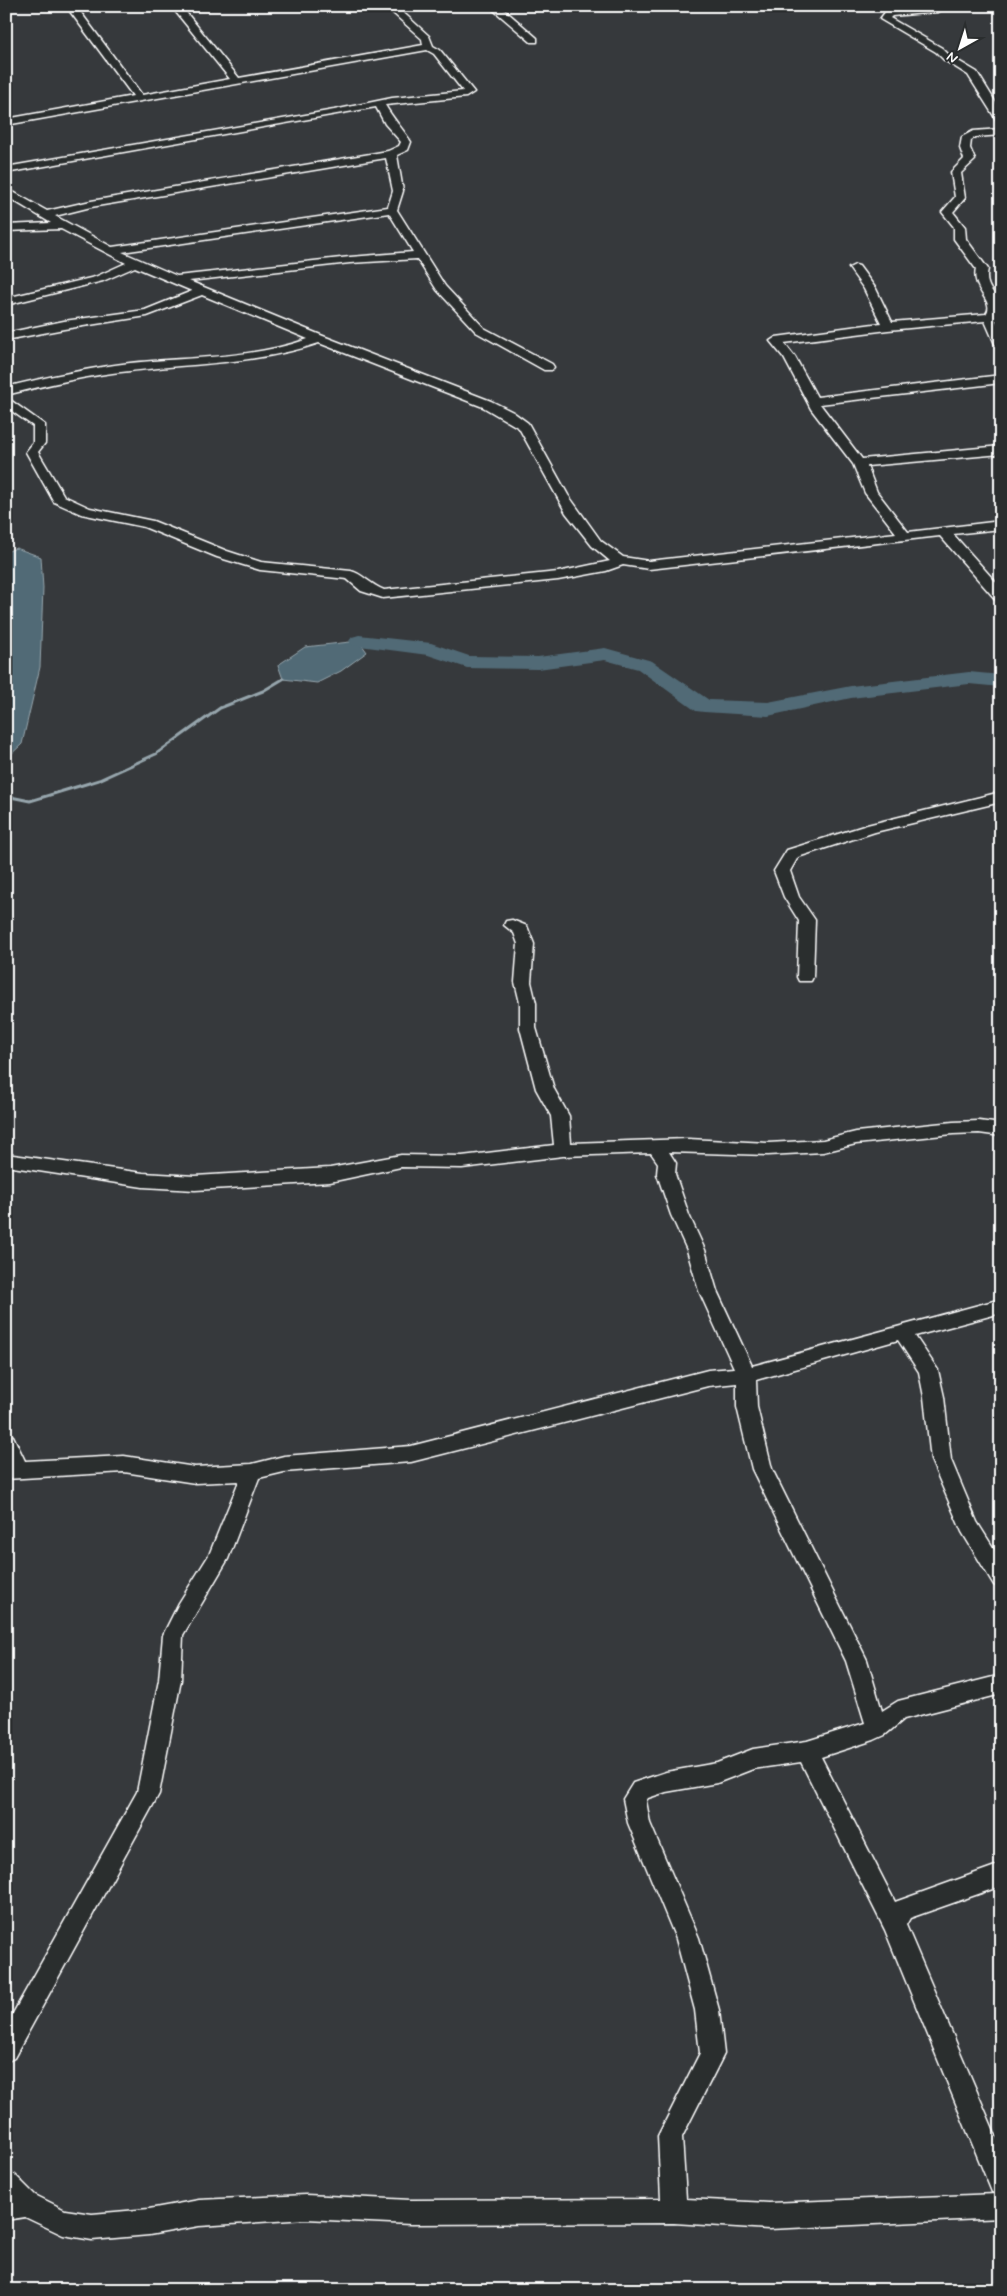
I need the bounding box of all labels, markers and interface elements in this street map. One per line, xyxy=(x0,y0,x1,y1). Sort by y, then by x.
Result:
north arrow xyxy=(934,22,984,72)
text: N xyxy=(943,47,962,67)

